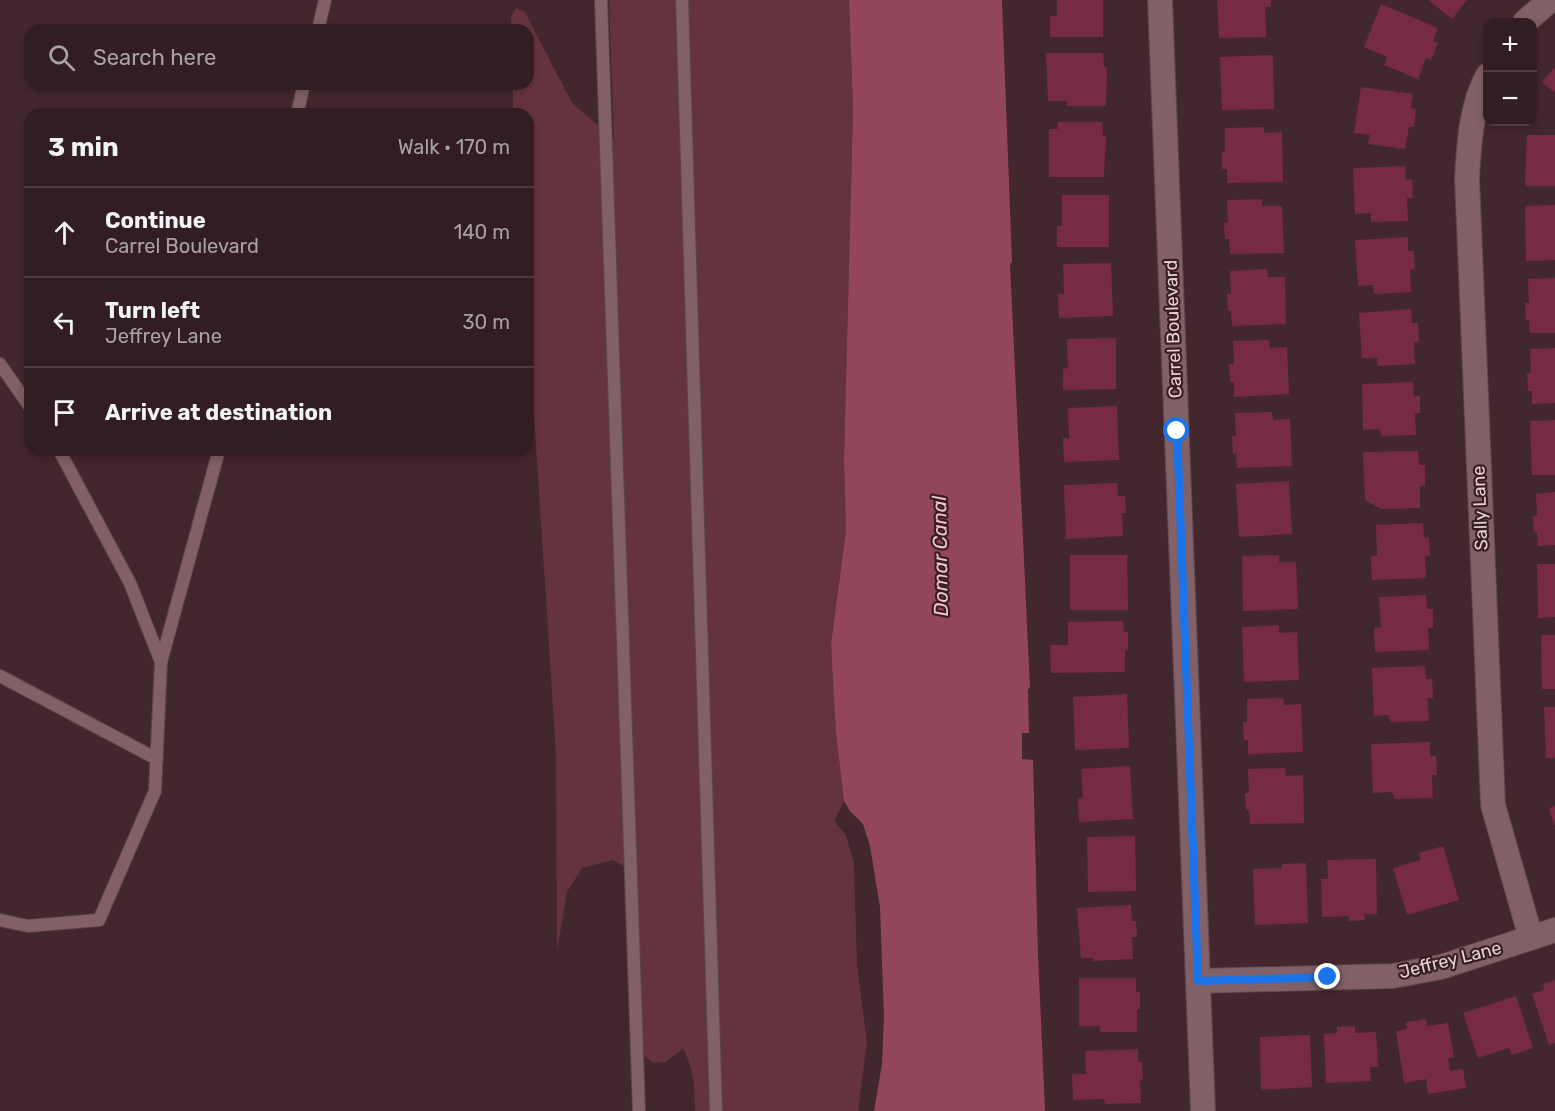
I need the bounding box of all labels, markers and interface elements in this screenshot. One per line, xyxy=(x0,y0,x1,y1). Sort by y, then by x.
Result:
map controls xyxy=(1483,18,1537,126)
button: + xyxy=(1483,18,1537,72)
search box xyxy=(24,24,534,90)
icon: search xyxy=(45,41,78,74)
text: Search here xyxy=(93,44,216,71)
button: − xyxy=(1483,72,1537,126)
text: 3 min xyxy=(48,132,119,163)
text: Walk · 170 m xyxy=(398,135,510,159)
text: Continue xyxy=(105,207,206,234)
icon: ahead xyxy=(48,216,81,249)
text: 140 m xyxy=(454,220,510,244)
text: Carrel Boulevard xyxy=(105,234,259,258)
street label: Carrel Boulevard xyxy=(1160,259,1186,399)
text: Turn left xyxy=(105,297,200,324)
icon: left xyxy=(48,306,81,339)
text: 30 m xyxy=(463,310,510,334)
text: Jeffrey Lane xyxy=(105,324,222,348)
icon: arrive xyxy=(48,396,81,429)
text: Arrive at destination xyxy=(105,399,332,426)
route start xyxy=(1163,417,1189,443)
street label: Sally Lane xyxy=(1468,465,1492,551)
water label: Domar Canal xyxy=(927,494,953,617)
street label: Jeffrey Lane xyxy=(1396,937,1504,983)
route end xyxy=(1314,963,1340,989)

